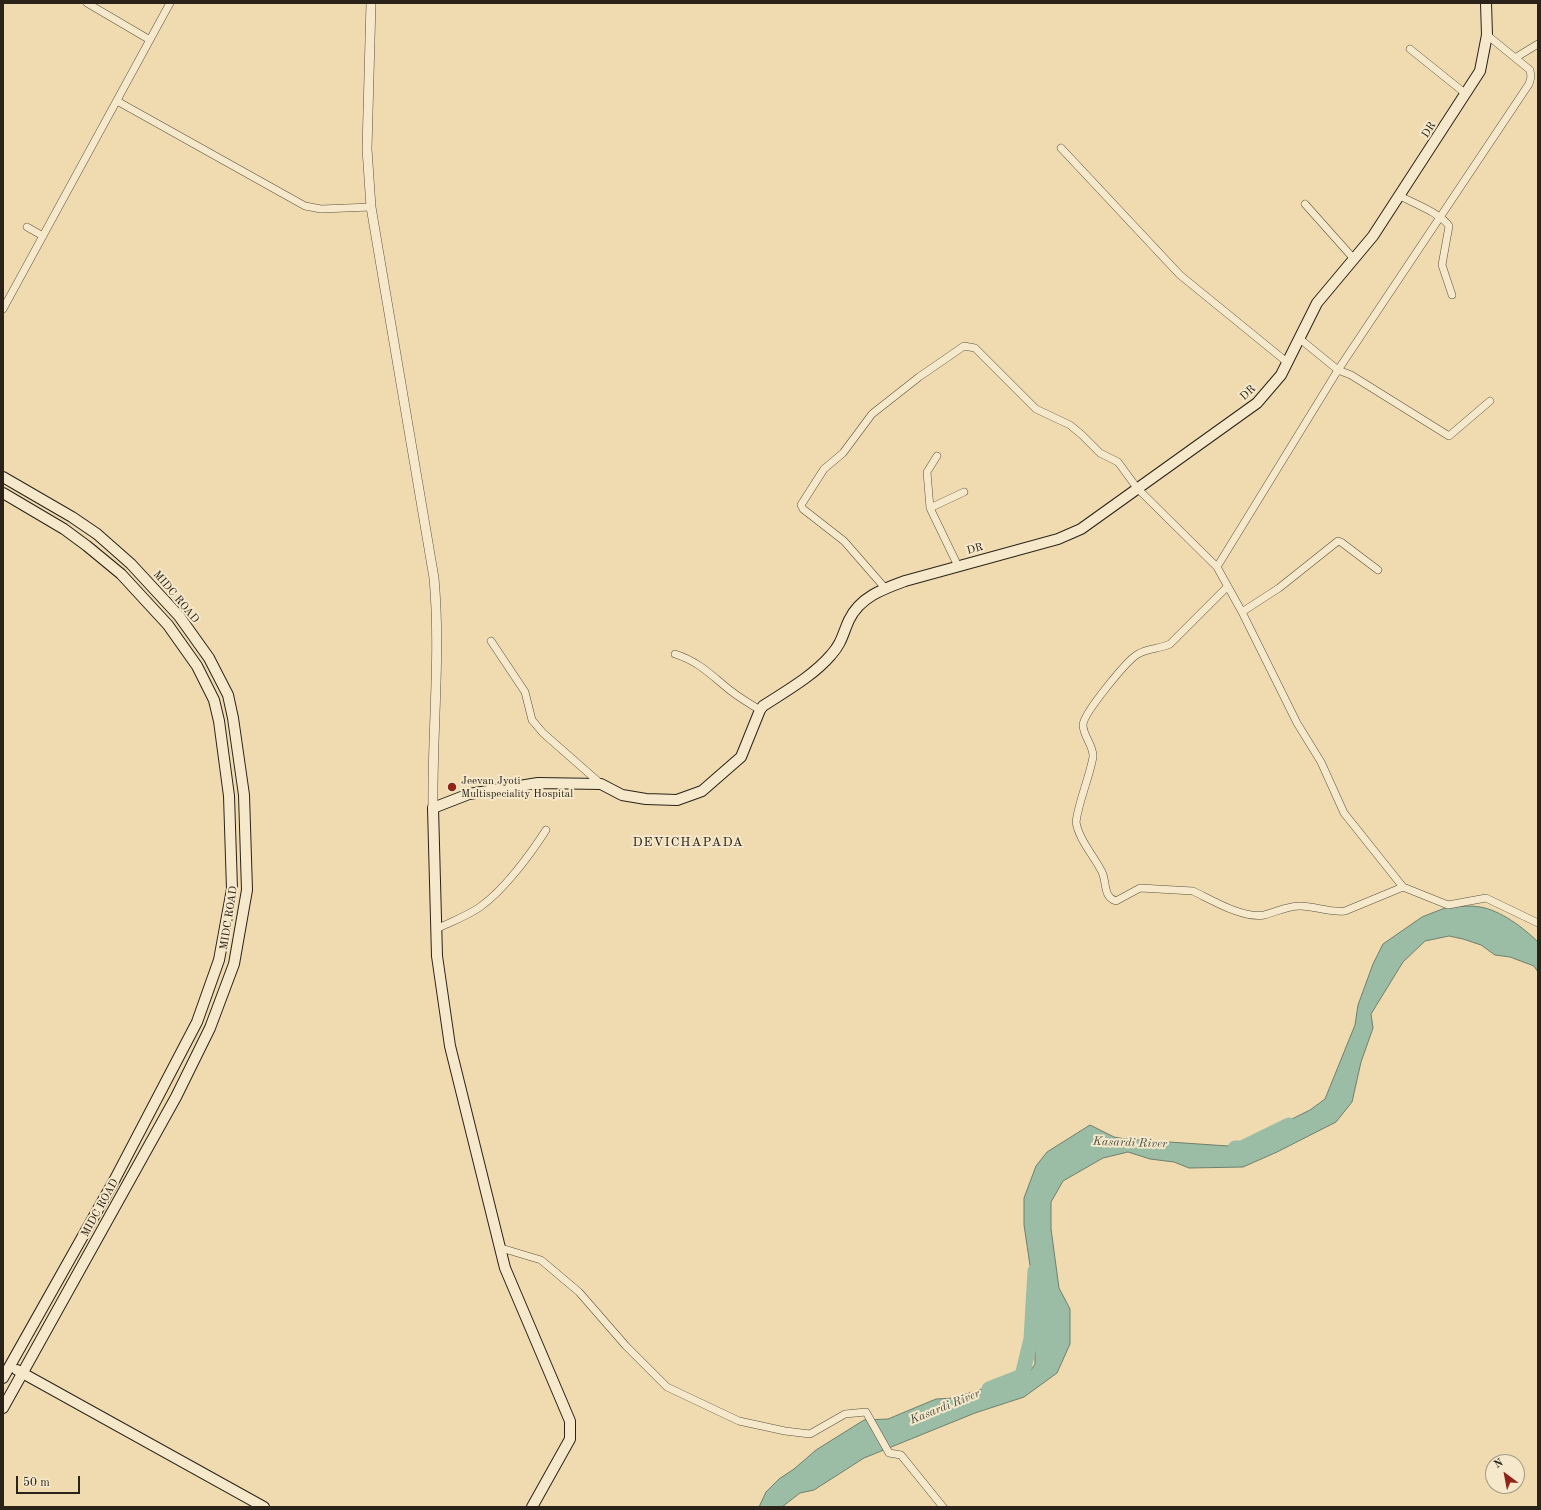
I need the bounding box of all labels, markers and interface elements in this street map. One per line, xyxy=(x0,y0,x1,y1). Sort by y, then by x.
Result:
street label: DR xyxy=(1419,120,1439,140)
street label: DR xyxy=(1237,383,1259,403)
street label: DR xyxy=(965,540,985,558)
street label: MIDC ROAD xyxy=(150,568,202,626)
place label: Jeevan Jyoti Multispeciality Hospital xyxy=(461,774,573,800)
marker: Jeevan Jyoti Multispeciality Hospital xyxy=(446,781,458,793)
district label: DEVICHAPADA xyxy=(632,835,744,851)
street label: MIDC ROAD xyxy=(217,885,241,951)
water label: Kasardi River xyxy=(1093,1135,1167,1151)
street label: MIDC ROAD xyxy=(79,1177,121,1239)
water label: Kasardi River xyxy=(908,1386,982,1428)
north arrow xyxy=(1485,1454,1525,1494)
text: N xyxy=(1492,1457,1505,1471)
scale bar xyxy=(18,1468,82,1494)
text: 50 m xyxy=(23,1477,50,1489)

